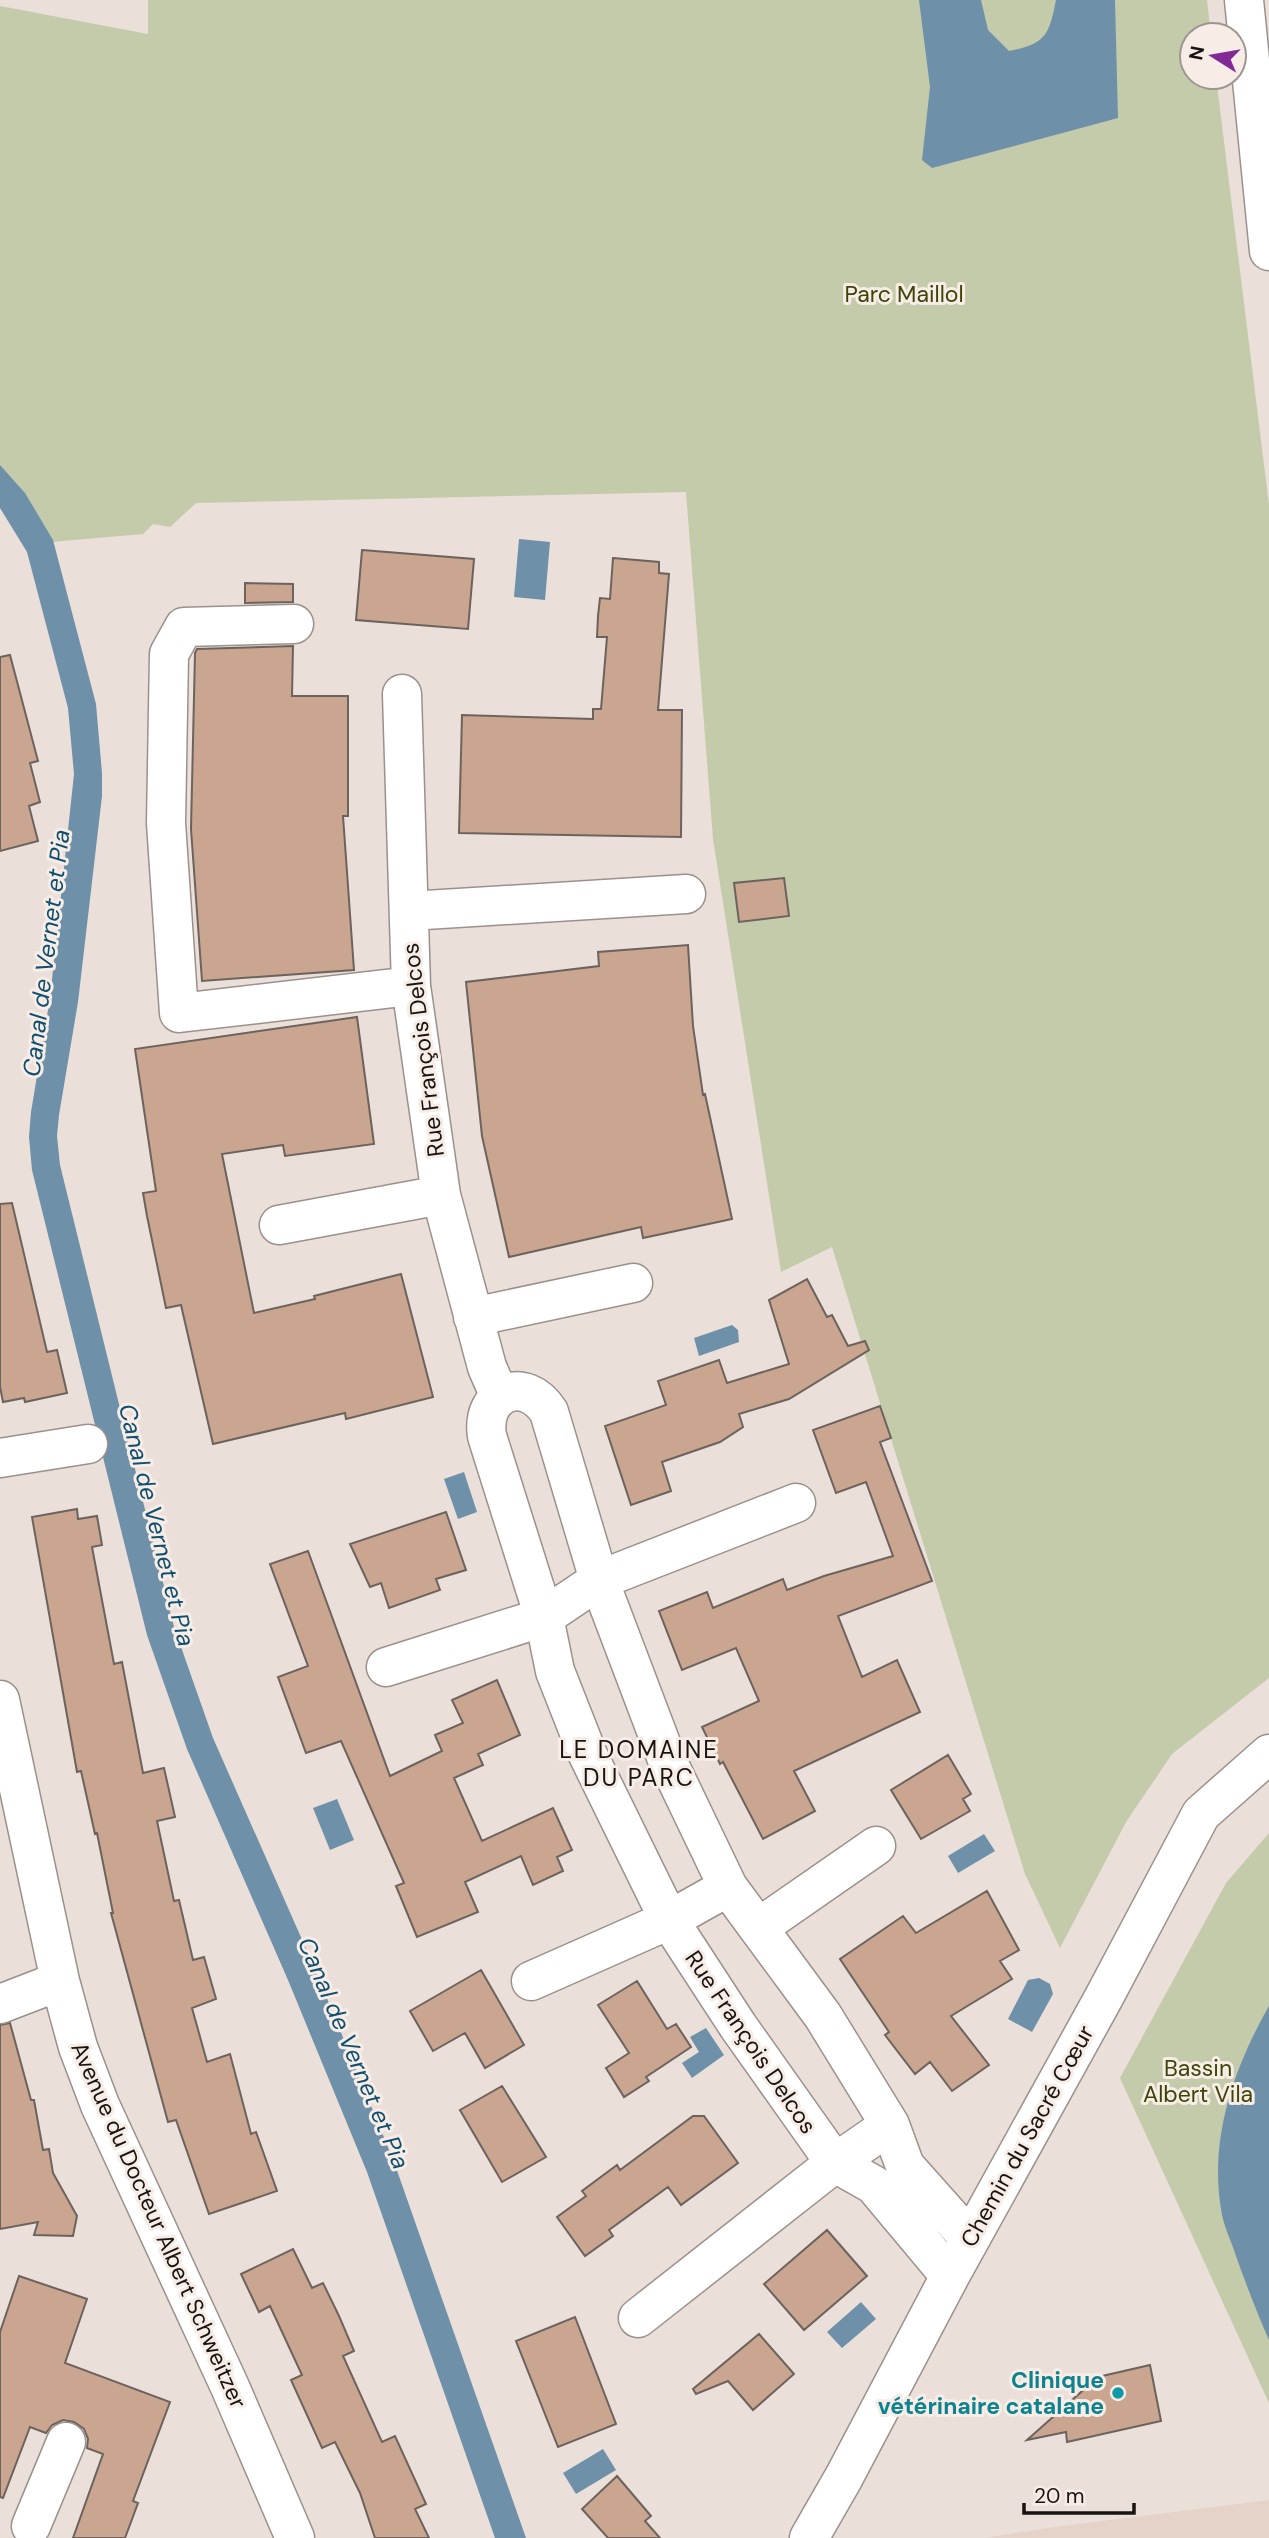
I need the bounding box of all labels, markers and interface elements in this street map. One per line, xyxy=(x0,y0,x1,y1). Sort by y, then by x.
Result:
north arrow xyxy=(1178,21,1248,91)
text: N xyxy=(1183,44,1210,62)
park label: Parc Maillol xyxy=(844,279,964,309)
water label: Canal de Vernet et Pia xyxy=(15,828,77,1078)
street label: Rue François Delcos xyxy=(395,942,451,1158)
water label: Canal de Vernet et Pia xyxy=(112,1401,202,1649)
district label: LE DOMAINE DU PARC xyxy=(559,1734,719,1793)
water label: Canal de Vernet et Pia xyxy=(291,1932,417,2174)
street label: Rue François Delcos xyxy=(678,1945,824,2139)
street label: Chemin du Sacré Cœur xyxy=(954,2020,1100,2252)
street label: Avenue du Docteur Albert Schweitzer xyxy=(64,2037,254,2413)
park label: Bassin Albert Vila xyxy=(1143,2053,1253,2109)
place label: Clinique vétérinaire catalane xyxy=(878,2365,1104,2421)
marker: Clinique vétérinaire catalane xyxy=(1110,2385,1126,2401)
scale bar xyxy=(1024,2472,1134,2516)
text: 20 m xyxy=(1034,2482,1085,2510)

